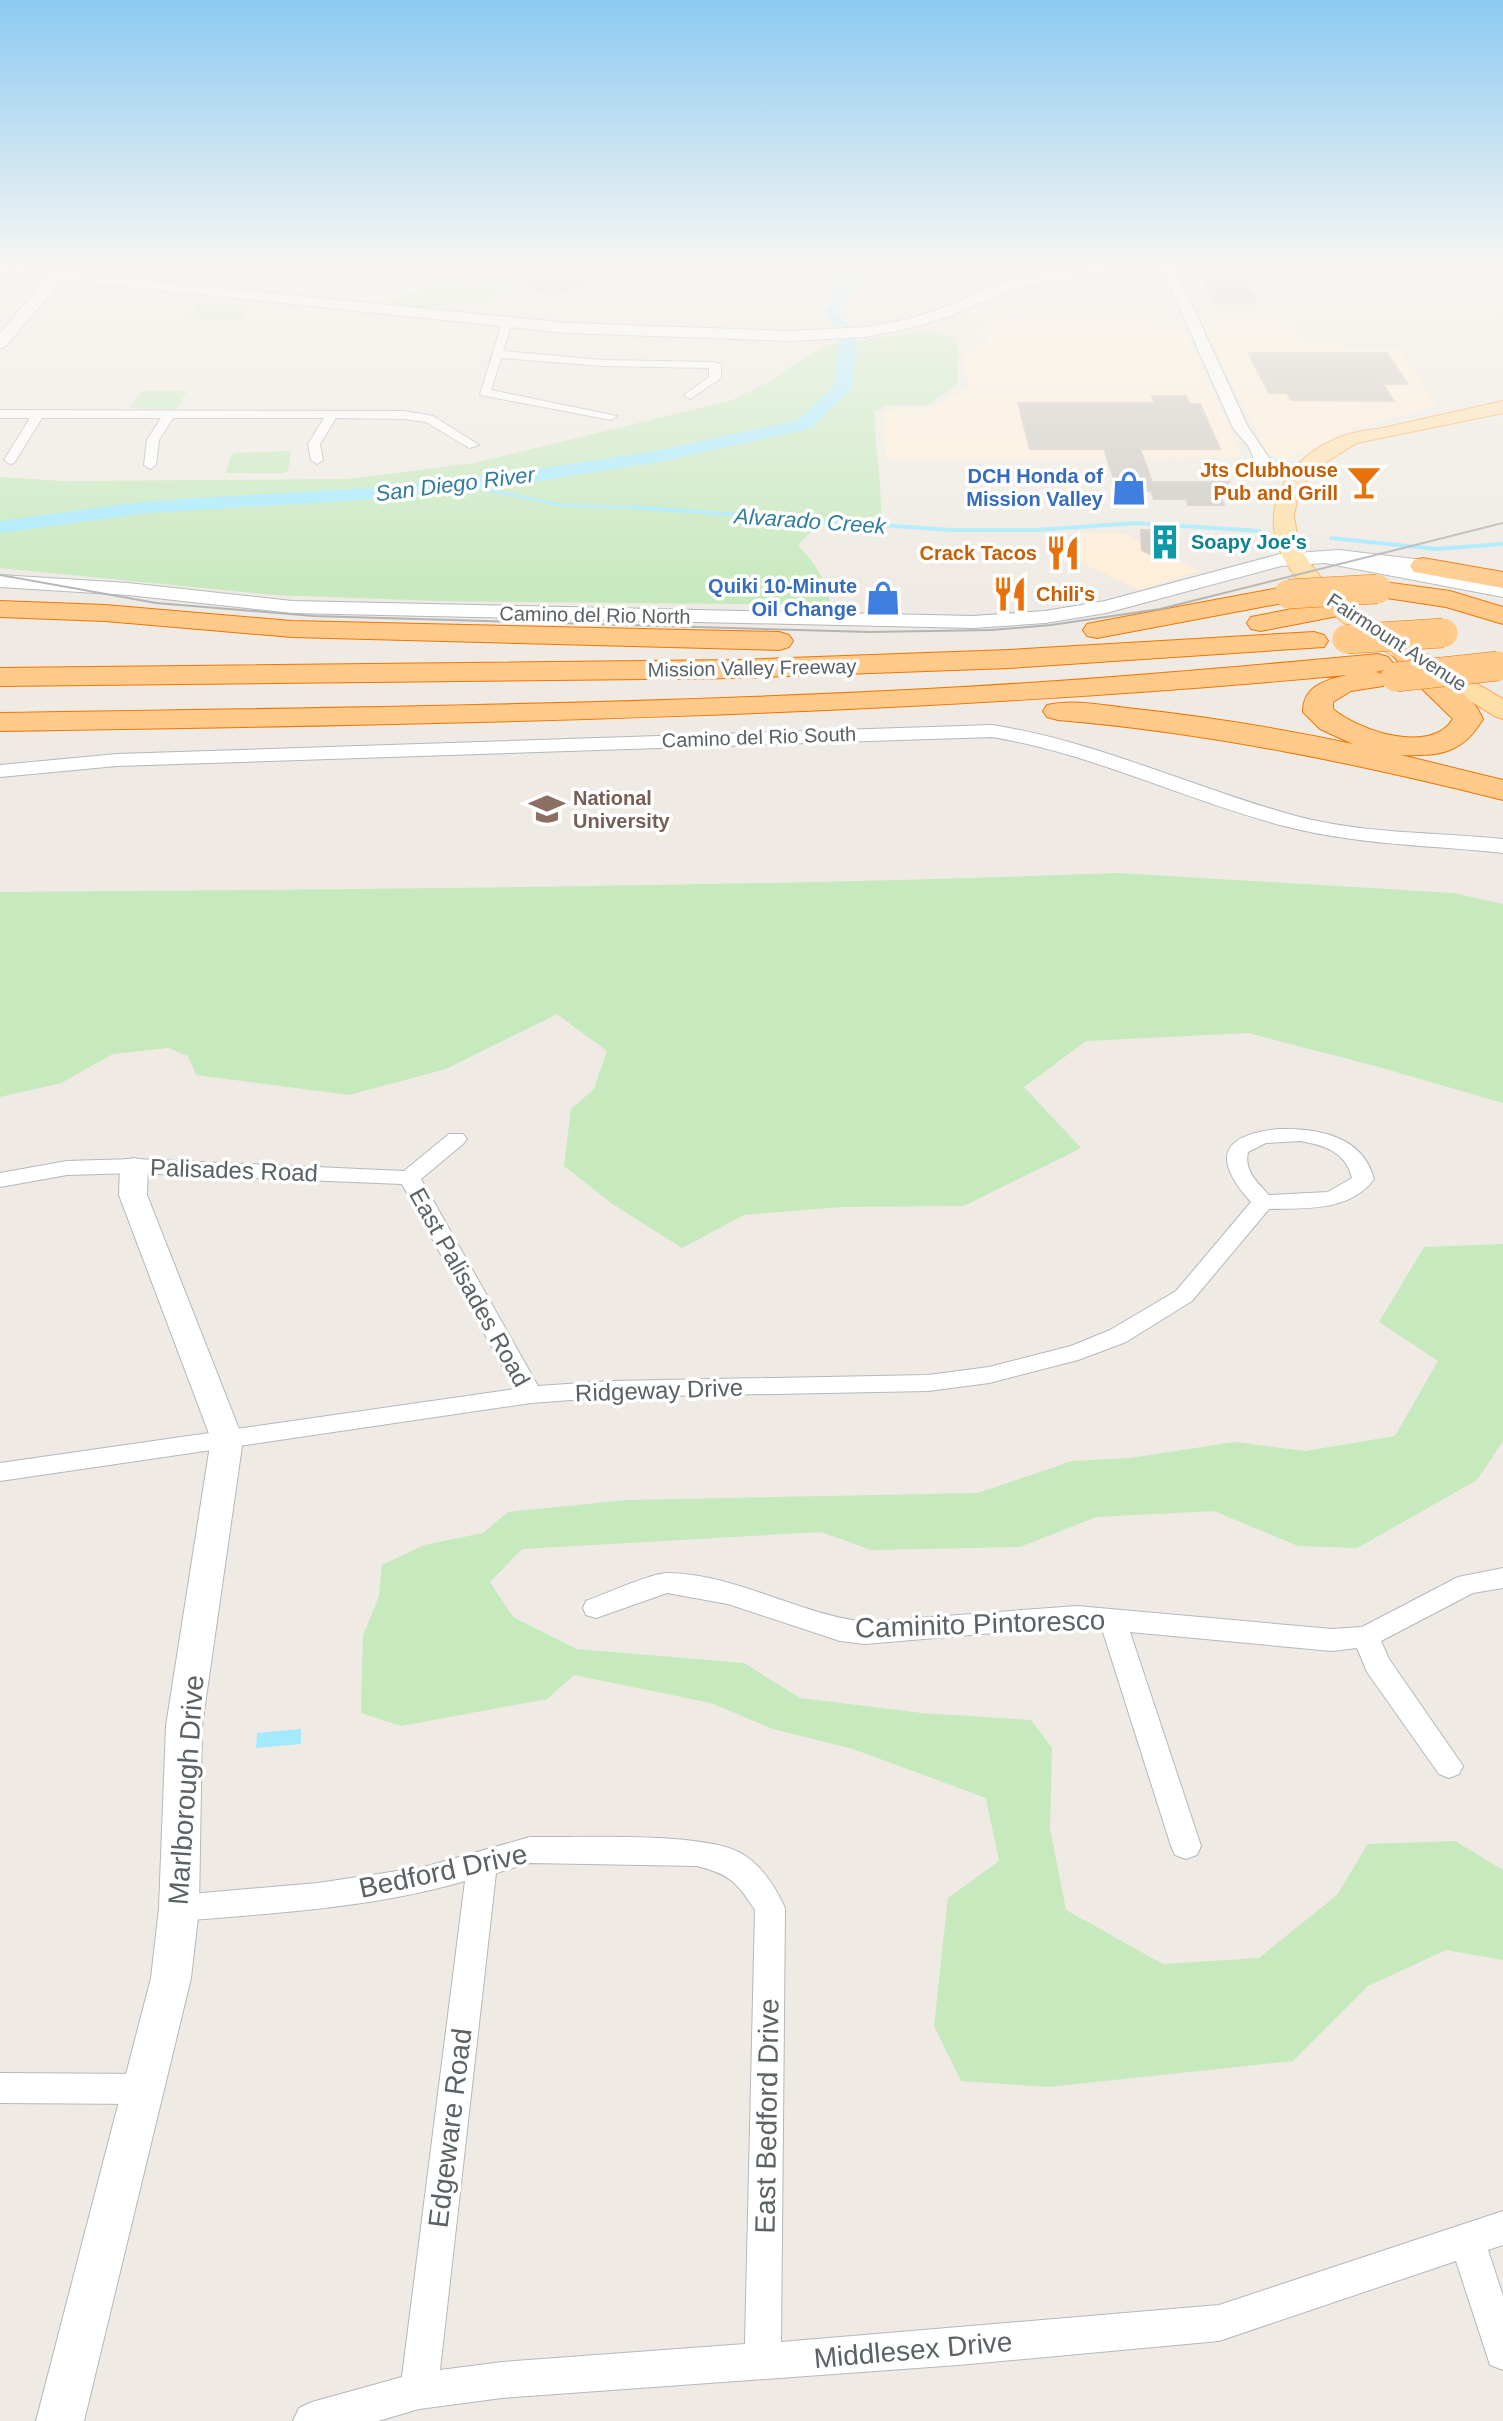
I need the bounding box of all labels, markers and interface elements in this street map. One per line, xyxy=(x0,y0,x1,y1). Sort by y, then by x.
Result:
place label: Jts Clubhouse Pub and Grill xyxy=(1200,459,1338,504)
water label: San Diego River xyxy=(374,462,538,506)
bar icon: Jts Clubhouse Pub and Grill xyxy=(1345,463,1383,501)
place label: DCH Honda of Mission Valley xyxy=(966,465,1104,510)
shop icon: DCH Honda of Mission Valley xyxy=(1110,469,1148,507)
water label: Alvarado Creek xyxy=(731,503,887,539)
building icon: Soapy Joe's xyxy=(1146,523,1184,561)
place label: Soapy Joe's xyxy=(1191,531,1307,553)
restaurant icon: Crack Tacos xyxy=(1044,534,1082,572)
place label: Crack Tacos xyxy=(920,542,1037,564)
place label: Quiki 10-Minute Oil Change xyxy=(708,575,857,620)
restaurant icon: Chili's xyxy=(991,575,1029,613)
shop icon: Quiki 10-Minute Oil Change xyxy=(864,579,902,617)
place label: Chili's xyxy=(1036,583,1095,605)
street label: Fairmount Avenue xyxy=(1323,589,1471,695)
street label: Camino del Rio North xyxy=(499,602,691,628)
street label: Mission Valley Freeway xyxy=(648,655,856,681)
street label: Camino del Rio South xyxy=(661,723,857,751)
place label: National University xyxy=(573,787,671,832)
school or university icon: National University xyxy=(528,790,566,828)
street label: Palisades Road xyxy=(150,1154,318,1186)
street label: East Palisades Road xyxy=(404,1183,536,1391)
street label: Ridgeway Drive xyxy=(575,1374,743,1406)
street label: Caminito Pintoresco xyxy=(854,1604,1106,1644)
street label: Marlborough Drive xyxy=(163,1674,209,1906)
street label: Bedford Drive xyxy=(356,1838,530,1904)
street label: East Bedford Drive xyxy=(749,1998,785,2234)
street label: Edgeware Road xyxy=(422,2026,478,2230)
street label: Middlesex Drive xyxy=(812,2326,1014,2374)

